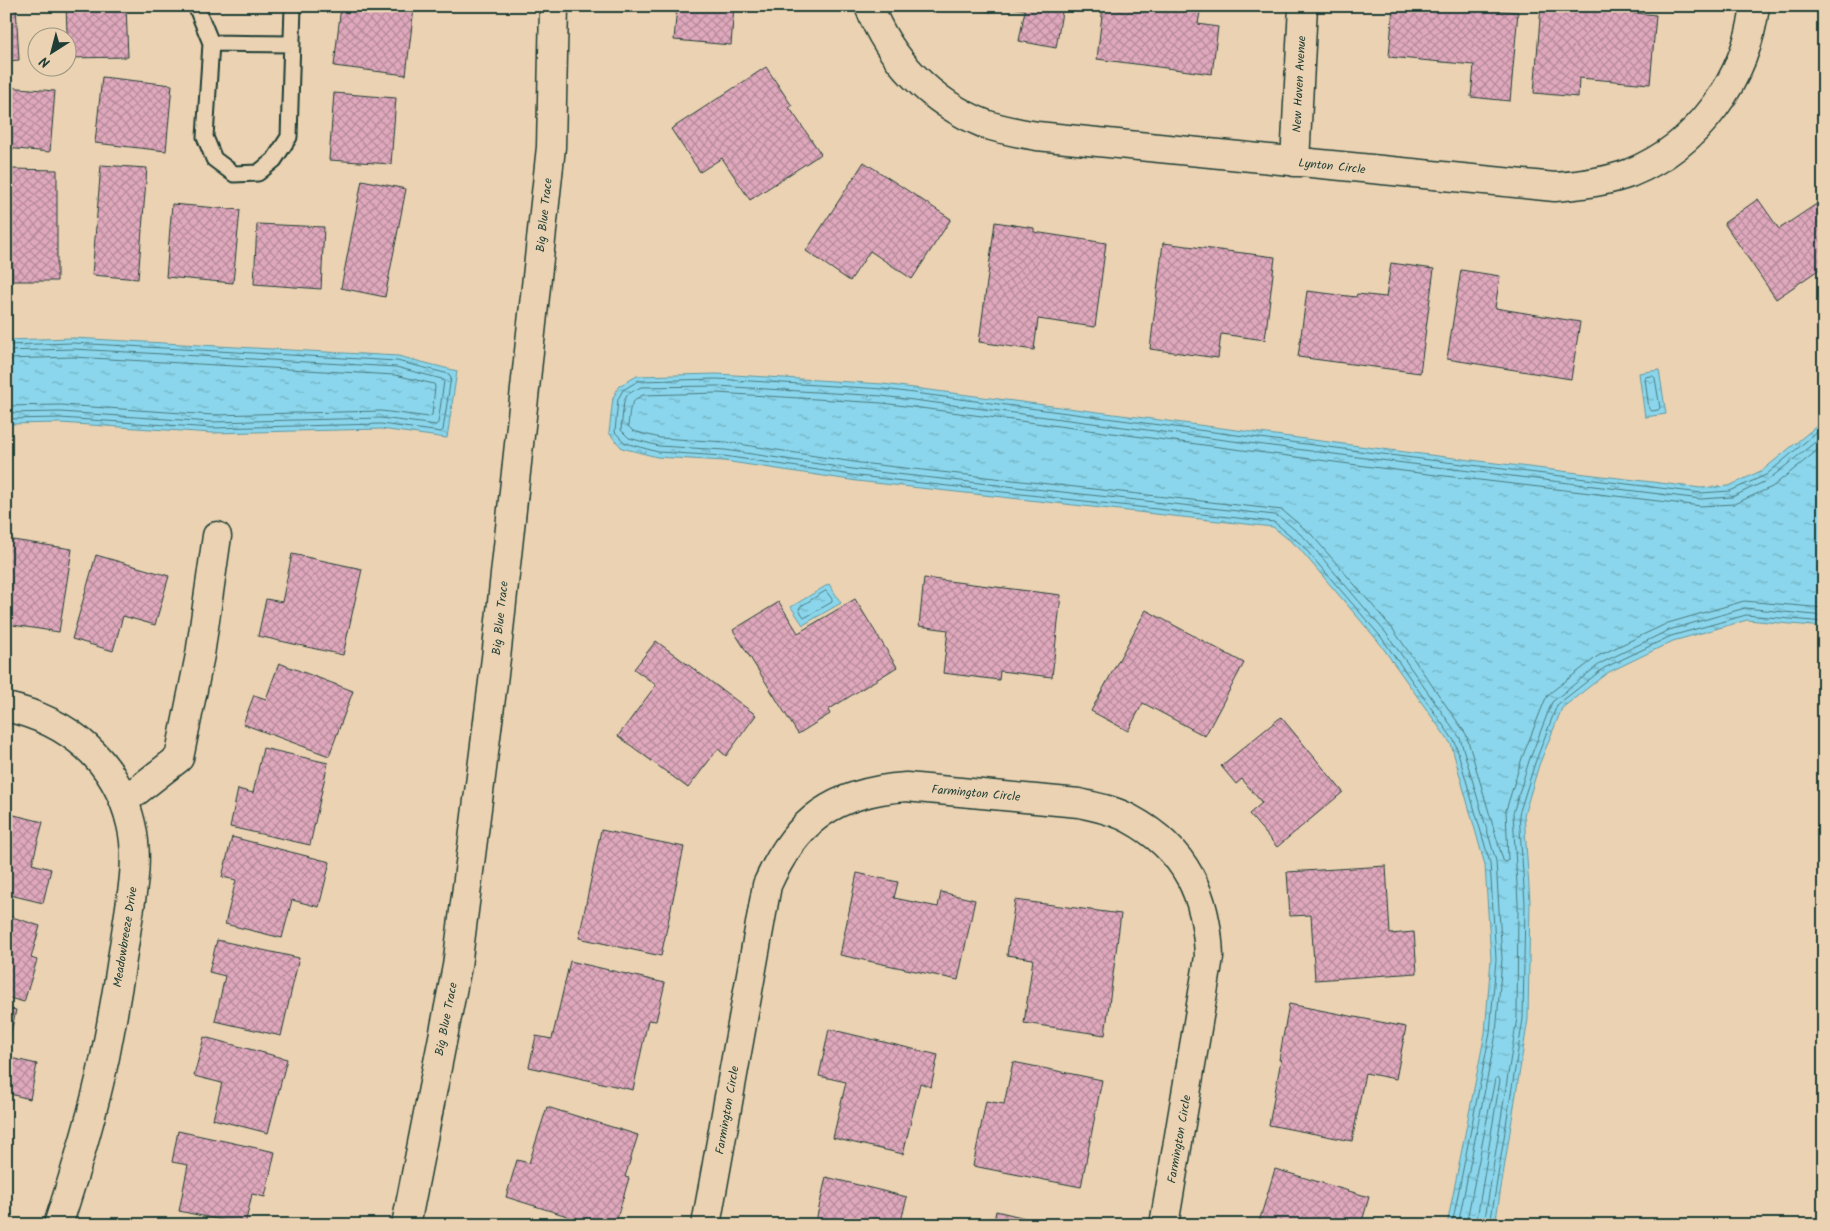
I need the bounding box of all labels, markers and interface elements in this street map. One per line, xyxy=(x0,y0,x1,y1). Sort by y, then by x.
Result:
north arrow xyxy=(28,28,78,78)
street label: New Haven Avenue xyxy=(1287,34,1312,133)
text: N xyxy=(35,50,55,73)
street label: Lynton Circle xyxy=(1297,154,1367,180)
street label: Big Blue Trace xyxy=(531,176,558,253)
street label: Big Blue Trace xyxy=(487,579,514,656)
street label: Farmington Circle xyxy=(931,780,1022,807)
street label: Meadowbreeze Drive xyxy=(108,885,143,989)
street label: Big Blue Trace xyxy=(430,980,463,1057)
street label: Farmington Circle xyxy=(710,1064,745,1156)
street label: Farmington Circle xyxy=(1162,1093,1197,1185)

